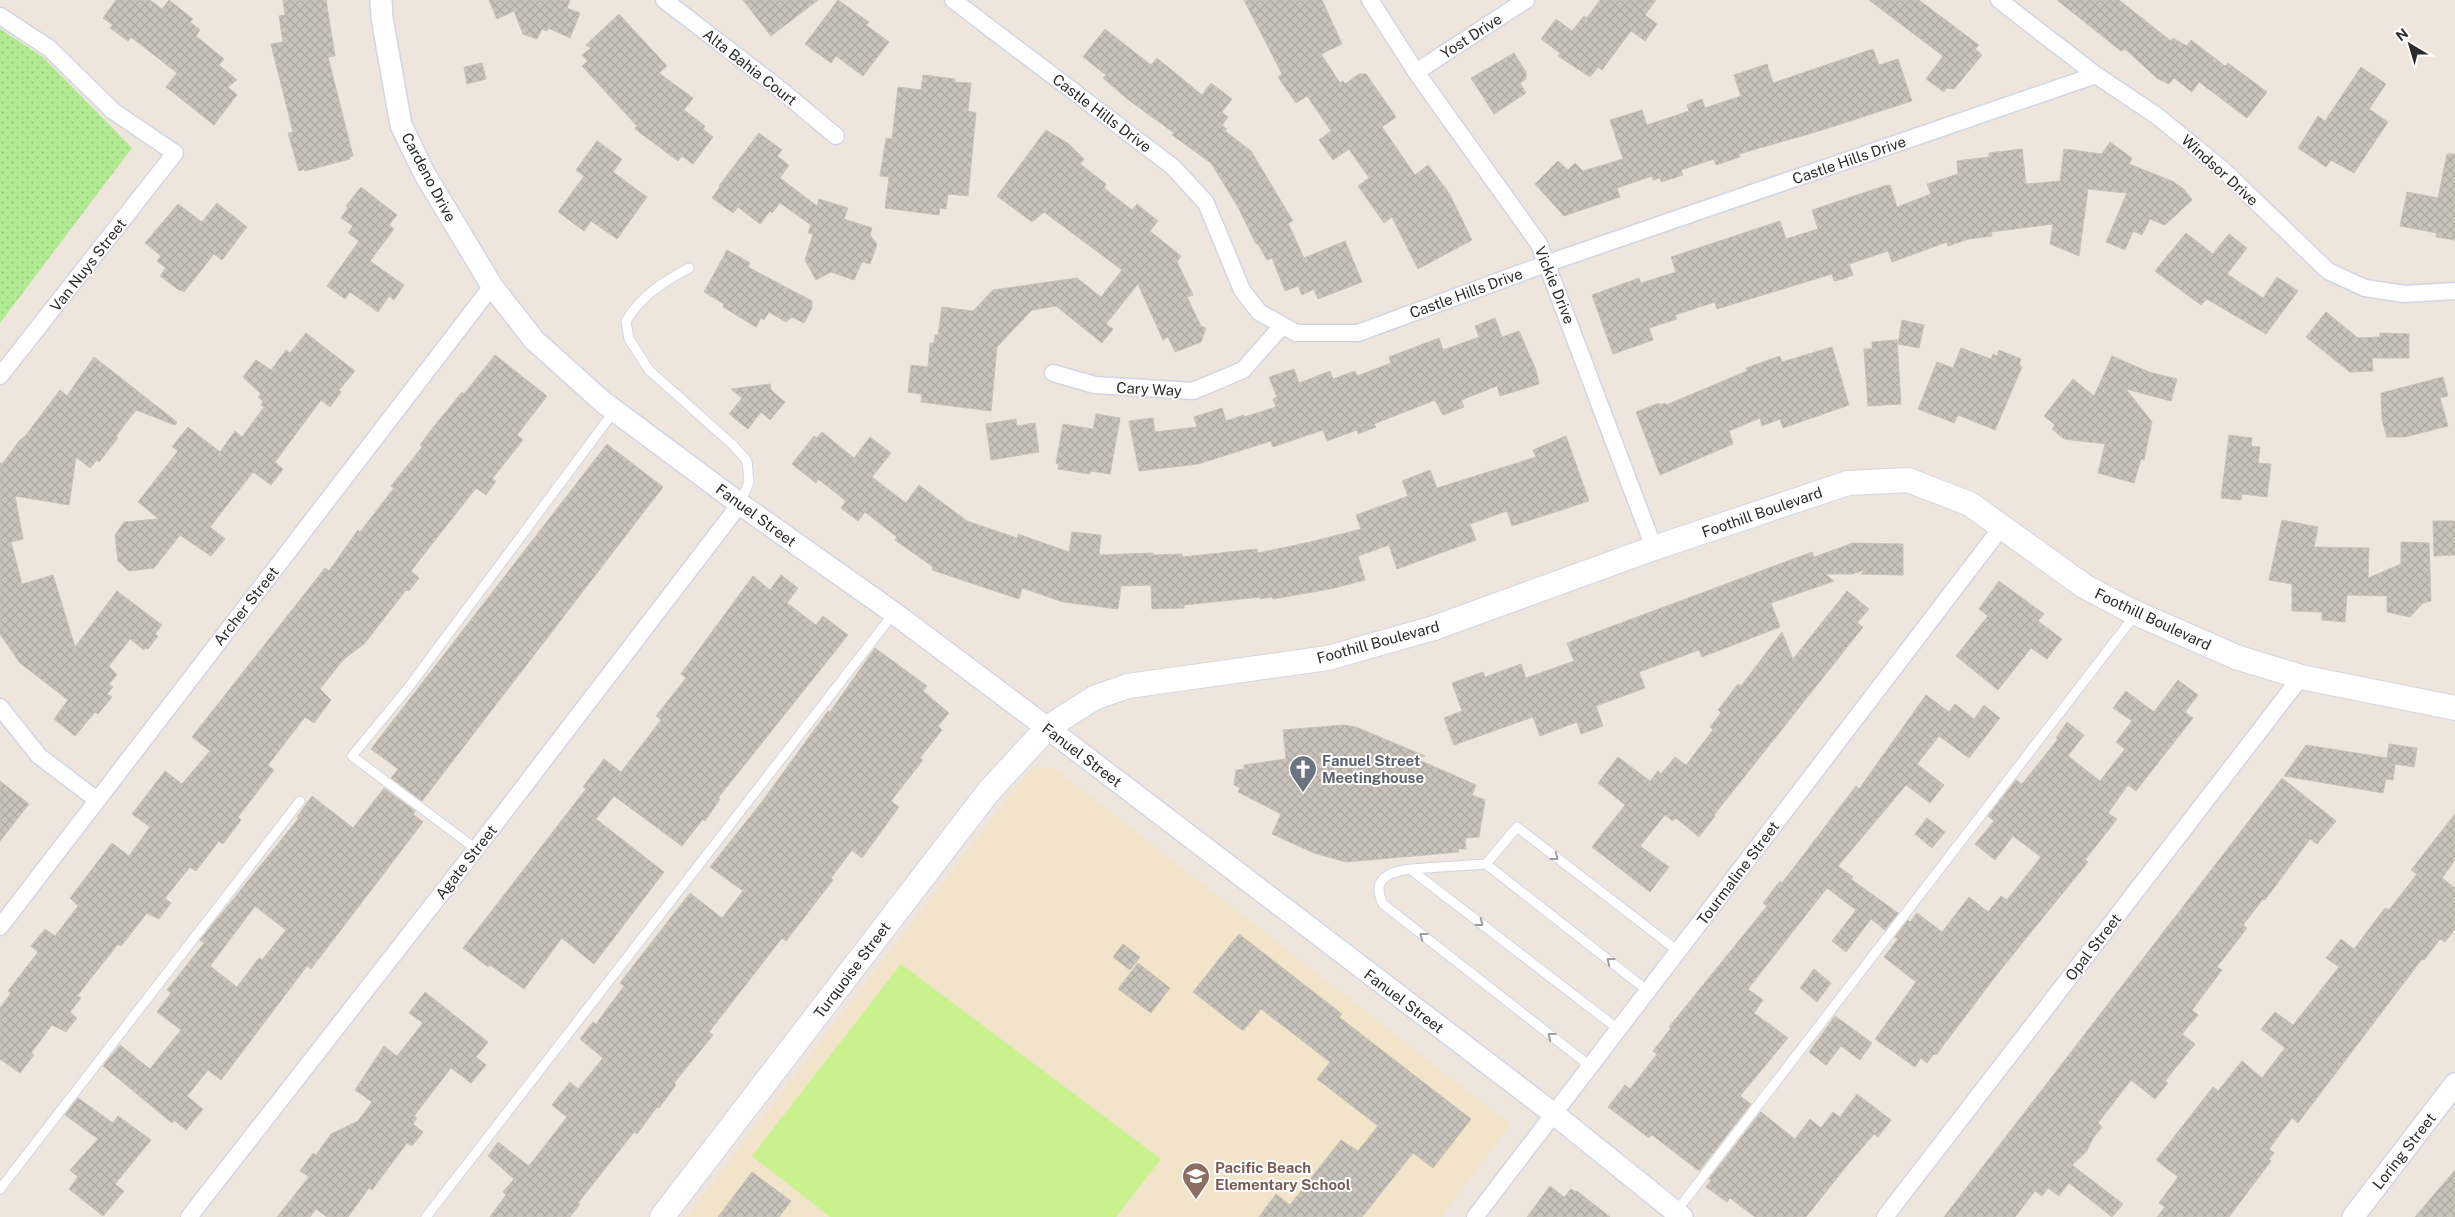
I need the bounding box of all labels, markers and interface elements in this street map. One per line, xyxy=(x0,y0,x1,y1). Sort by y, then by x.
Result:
street label: Yost Drive xyxy=(1437,10,1505,62)
north arrow xyxy=(2385,20,2435,70)
street label: Alta Bahia Court xyxy=(700,25,800,109)
text: N xyxy=(2393,25,2411,44)
street label: Castle Hills Drive xyxy=(1049,70,1155,156)
street label: Cardeno Drive xyxy=(398,130,460,224)
street label: Windsor Drive xyxy=(2178,131,2262,209)
street label: Castle Hills Drive xyxy=(1790,133,1908,187)
street label: Van Nuys Street xyxy=(47,215,130,315)
street label: Vickie Drive xyxy=(1532,244,1578,326)
street label: Castle Hills Drive xyxy=(1407,265,1525,321)
street label: Cary Way xyxy=(1116,379,1182,399)
street label: Fanuel Street xyxy=(713,480,800,550)
street label: Foothill Boulevard xyxy=(1699,483,1825,541)
street label: Archer Street xyxy=(210,563,282,649)
street label: Foothill Boulevard xyxy=(2092,585,2214,653)
street label: Foothill Boulevard xyxy=(1315,617,1441,667)
street label: Fanuel Street xyxy=(1039,720,1125,790)
place label: Fanuel Street Meetinghouse xyxy=(1322,752,1424,786)
church icon: Fanuel Street Meetinghouse xyxy=(1288,754,1318,793)
street label: Tourmaline Street xyxy=(1694,818,1783,928)
street label: Agate Street xyxy=(432,822,500,902)
one-way arrow xyxy=(1549,851,1559,860)
street label: Opal Street xyxy=(2062,910,2124,984)
one-way arrow xyxy=(1474,917,1484,926)
street label: Turquoise Street xyxy=(810,918,894,1021)
one-way arrow xyxy=(1420,933,1429,942)
one-way arrow xyxy=(1606,957,1615,966)
street label: Fanuel Street xyxy=(1361,966,1447,1036)
one-way arrow xyxy=(1548,1034,1557,1042)
street label: Loring Street xyxy=(2369,1109,2439,1192)
place label: Pacific Beach Elementary School xyxy=(1215,1159,1351,1193)
school or university icon: Pacific Beach Elementary School xyxy=(1181,1161,1211,1200)

